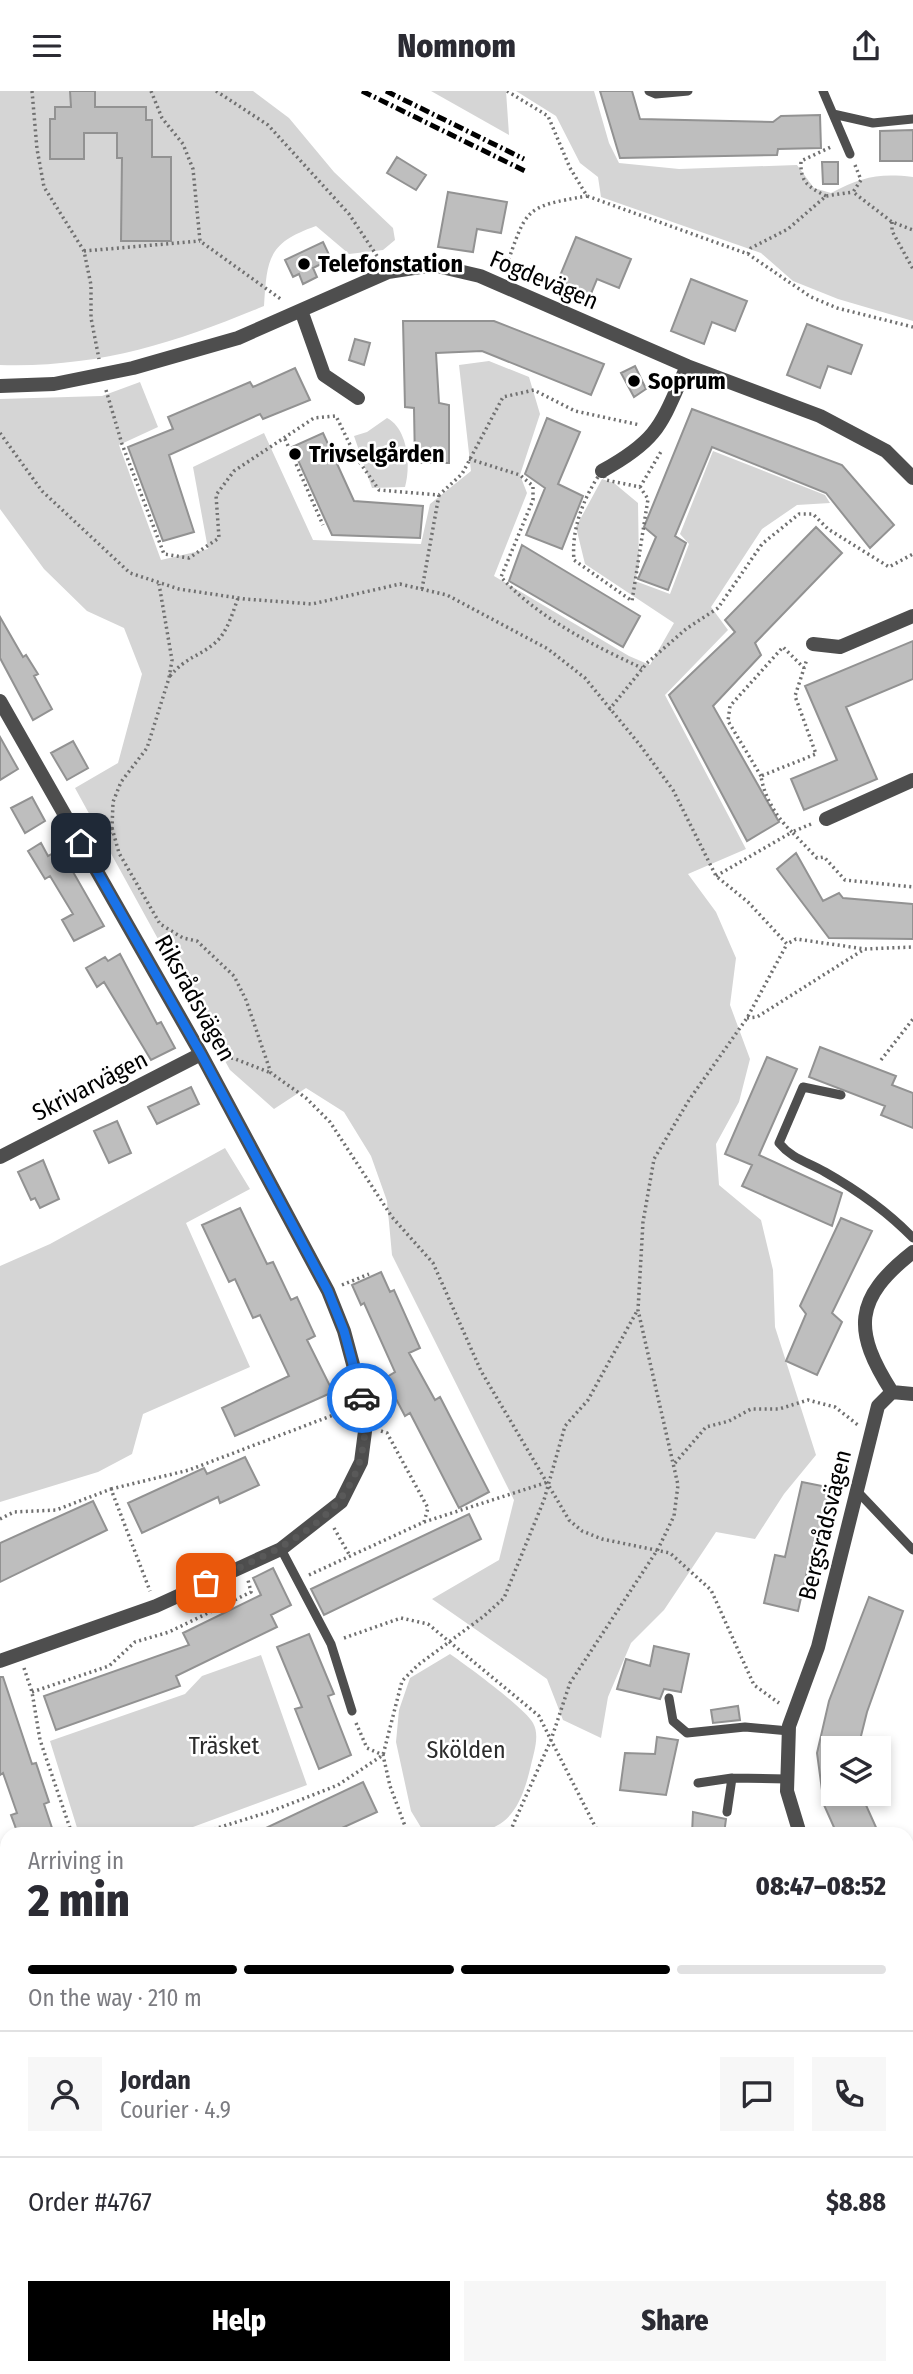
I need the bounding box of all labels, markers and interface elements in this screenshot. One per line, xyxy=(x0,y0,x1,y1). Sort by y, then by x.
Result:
icon: menu xyxy=(28,27,66,65)
text: Nomnom xyxy=(397,27,516,65)
icon: share xyxy=(847,27,885,65)
street label: Fogdevägen xyxy=(486,245,602,315)
place label: Telefonstation xyxy=(318,250,463,278)
marker: Telefonstation xyxy=(296,256,312,272)
place label: Soprum xyxy=(648,367,726,395)
marker: Soprum xyxy=(626,373,642,389)
place label: Trivselgården xyxy=(309,440,445,468)
marker: Trivselgården xyxy=(287,446,303,462)
pin xyxy=(51,813,111,873)
icon: home xyxy=(62,824,100,862)
street label: Riksrådsvägen xyxy=(149,930,241,1066)
street label: Skrivarvägen xyxy=(28,1045,152,1127)
courier xyxy=(327,1363,397,1433)
icon: car xyxy=(343,1379,381,1417)
street label: Bergsrådsvägen xyxy=(793,1447,857,1603)
pin xyxy=(176,1553,236,1613)
icon: bag xyxy=(187,1564,225,1602)
park label: Träsket xyxy=(189,1732,259,1760)
park label: Skölden xyxy=(426,1736,506,1764)
map controls xyxy=(821,1736,891,1806)
button: layers xyxy=(821,1736,891,1806)
text: Arriving in xyxy=(28,1847,124,1875)
text: 08:47–08:52 xyxy=(756,1871,886,1902)
text: 2 min xyxy=(28,1873,130,1928)
text: On the way · 210 m xyxy=(28,1984,202,2012)
button: person xyxy=(28,2057,102,2131)
button: chat xyxy=(720,2057,794,2131)
button: phone xyxy=(812,2057,886,2131)
text: Jordan xyxy=(120,2065,191,2096)
text: Courier · 4.9 xyxy=(120,2096,231,2124)
text: Order #4767 xyxy=(28,2187,152,2218)
text: $8.88 xyxy=(826,2187,886,2218)
button: Help xyxy=(28,2281,450,2361)
button: Share xyxy=(464,2281,886,2361)

